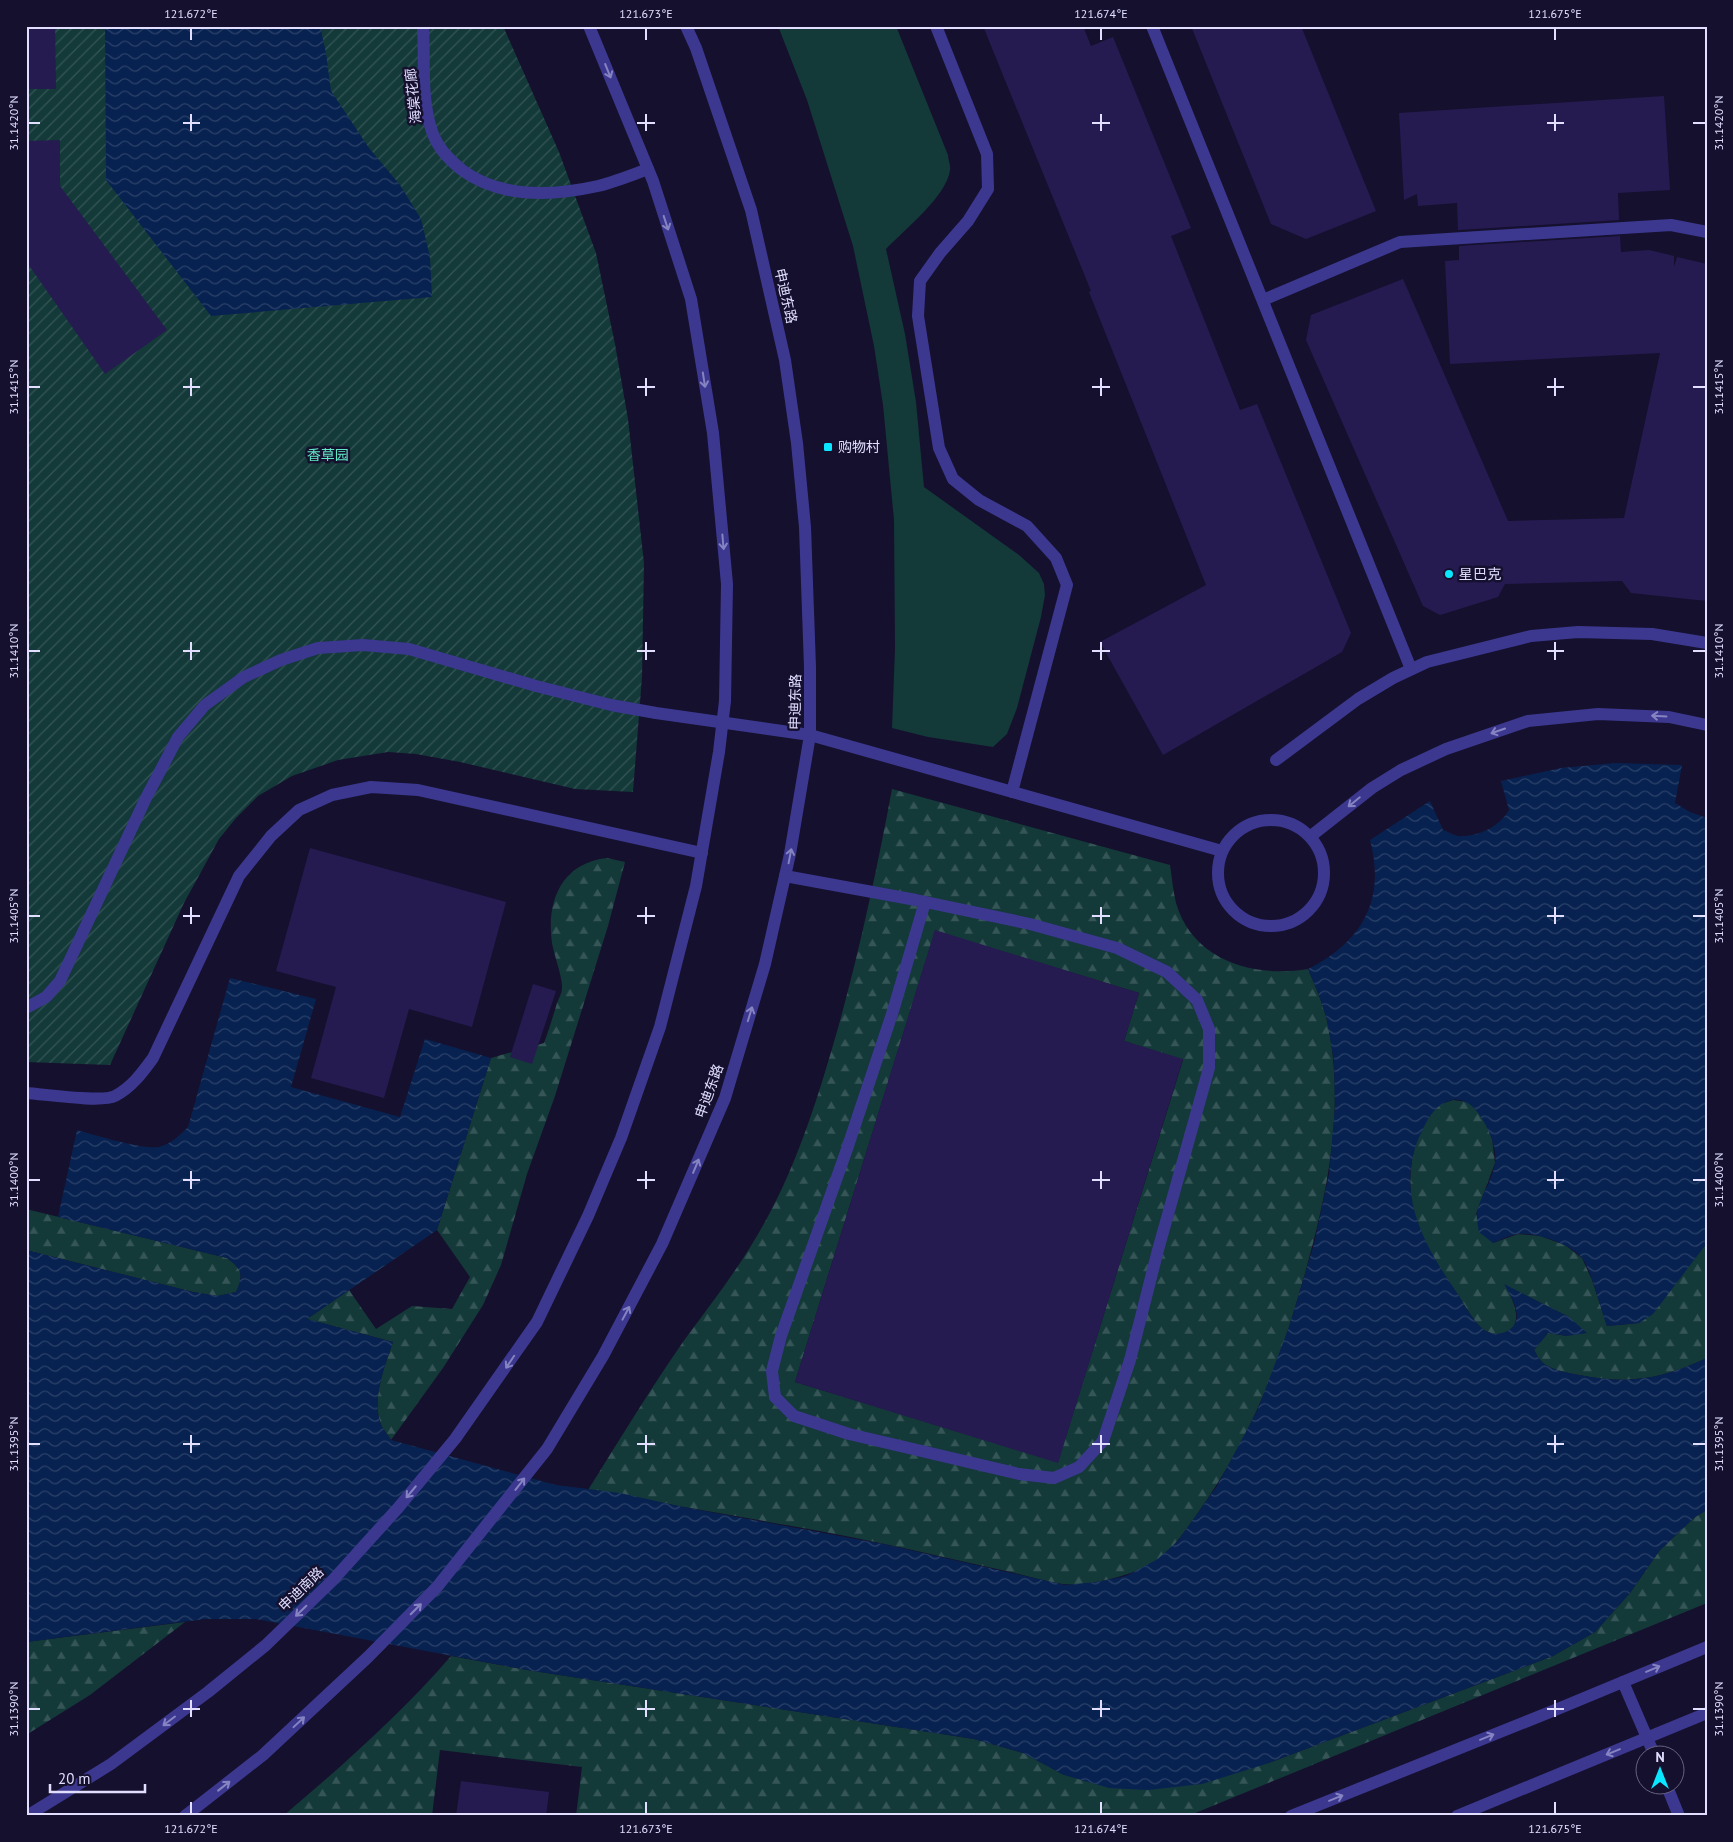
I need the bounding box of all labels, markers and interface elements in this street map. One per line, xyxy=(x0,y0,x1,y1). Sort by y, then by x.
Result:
text: 121.672°E xyxy=(164,6,218,21)
text: 121.673°E xyxy=(619,6,673,21)
text: 121.674°E xyxy=(1074,6,1128,21)
text: 121.675°E xyxy=(1528,6,1582,21)
one-way arrow xyxy=(604,63,613,78)
street label: 海棠花廊 xyxy=(401,67,425,125)
text: 31.1420°N xyxy=(6,96,21,150)
text: 31.1420°N xyxy=(1711,96,1726,150)
one-way arrow xyxy=(662,214,672,230)
street label: 申迪东路 xyxy=(771,267,801,325)
text: 31.1415°N xyxy=(6,360,21,414)
text: 31.1415°N xyxy=(1711,360,1726,414)
one-way arrow xyxy=(700,372,710,388)
place label: 购物村 xyxy=(838,438,880,456)
marker: 购物村 xyxy=(822,441,834,453)
park label: 香草园 xyxy=(307,446,349,464)
one-way arrow xyxy=(718,533,728,549)
place label: 星巴克 xyxy=(1459,565,1501,583)
marker: 星巴克 xyxy=(1443,568,1455,580)
text: 31.1410°N xyxy=(6,624,21,678)
text: 31.1410°N xyxy=(1711,624,1726,678)
street label: 申迪东路 xyxy=(786,674,804,730)
one-way arrow xyxy=(1651,712,1667,721)
one-way arrow xyxy=(1491,727,1507,736)
one-way arrow xyxy=(1347,797,1360,808)
one-way arrow xyxy=(785,848,795,864)
text: 31.1405°N xyxy=(6,889,21,943)
text: 31.1405°N xyxy=(1711,889,1726,943)
one-way arrow xyxy=(746,1006,756,1022)
street label: 申迪东路 xyxy=(691,1062,727,1120)
text: 31.1400°N xyxy=(6,1153,21,1207)
text: 31.1400°N xyxy=(1711,1153,1726,1207)
one-way arrow xyxy=(691,1159,701,1174)
one-way arrow xyxy=(622,1306,631,1321)
one-way arrow xyxy=(505,1355,515,1369)
text: 31.1395°N xyxy=(6,1417,21,1471)
text: 31.1395°N xyxy=(1711,1417,1726,1471)
one-way arrow xyxy=(514,1478,525,1491)
one-way arrow xyxy=(406,1485,417,1498)
street label: 申迪南路 xyxy=(275,1563,327,1615)
one-way arrow xyxy=(410,1603,422,1615)
one-way arrow xyxy=(294,1605,307,1617)
one-way arrow xyxy=(1645,1664,1660,1673)
text: 31.1390°N xyxy=(6,1682,21,1736)
text: 31.1390°N xyxy=(1711,1682,1726,1736)
one-way arrow xyxy=(162,1716,176,1726)
one-way arrow xyxy=(292,1716,305,1728)
one-way arrow xyxy=(1479,1732,1494,1741)
north arrow xyxy=(1636,1744,1686,1794)
one-way arrow xyxy=(1606,1747,1621,1757)
text: N xyxy=(1655,1748,1665,1766)
scale bar xyxy=(50,1762,145,1794)
text: 20 m xyxy=(58,1769,91,1788)
one-way arrow xyxy=(217,1781,231,1791)
one-way arrow xyxy=(1328,1792,1343,1802)
text: 121.672°E xyxy=(164,1821,218,1836)
text: 121.673°E xyxy=(619,1821,673,1836)
text: 121.674°E xyxy=(1074,1821,1128,1836)
text: 121.675°E xyxy=(1528,1821,1582,1836)

